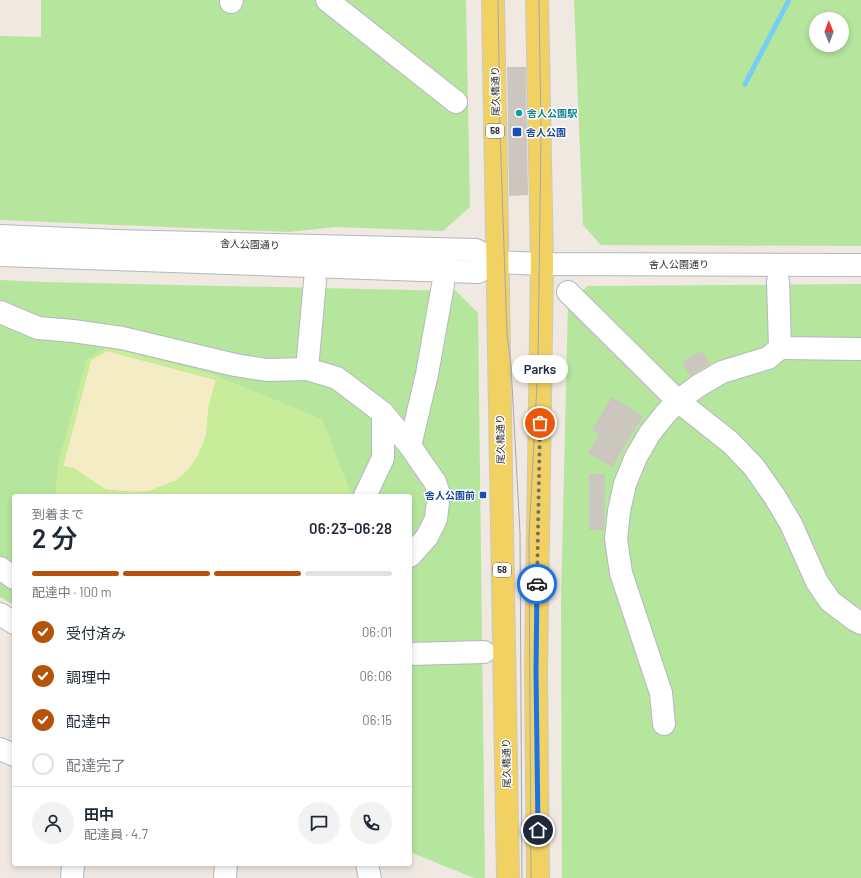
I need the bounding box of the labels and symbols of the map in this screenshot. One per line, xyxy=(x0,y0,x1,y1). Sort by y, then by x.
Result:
north arrow xyxy=(809,12,849,52)
street label: 尾久橋通り xyxy=(489,66,501,116)
place label: 舎人公園駅 xyxy=(526,107,578,119)
marker: 舎人公園駅 xyxy=(514,108,524,118)
road number: 58 xyxy=(486,124,504,138)
marker: 舎人公園 xyxy=(511,126,523,138)
place label: 舎人公園 xyxy=(525,126,566,138)
street label: 舎人公園通り xyxy=(220,237,280,251)
street label: 舎人公園通り xyxy=(649,258,709,270)
callout: Parks xyxy=(512,355,568,383)
pin xyxy=(523,406,557,440)
street label: 尾久橋通り xyxy=(494,414,506,464)
place label: 舎人公園前 xyxy=(424,489,475,501)
marker: 舎人公園前 xyxy=(478,490,488,500)
road number: 58 xyxy=(493,563,511,577)
courier xyxy=(517,564,557,604)
street label: 尾久橋通り xyxy=(500,738,512,788)
pin xyxy=(521,813,555,847)

